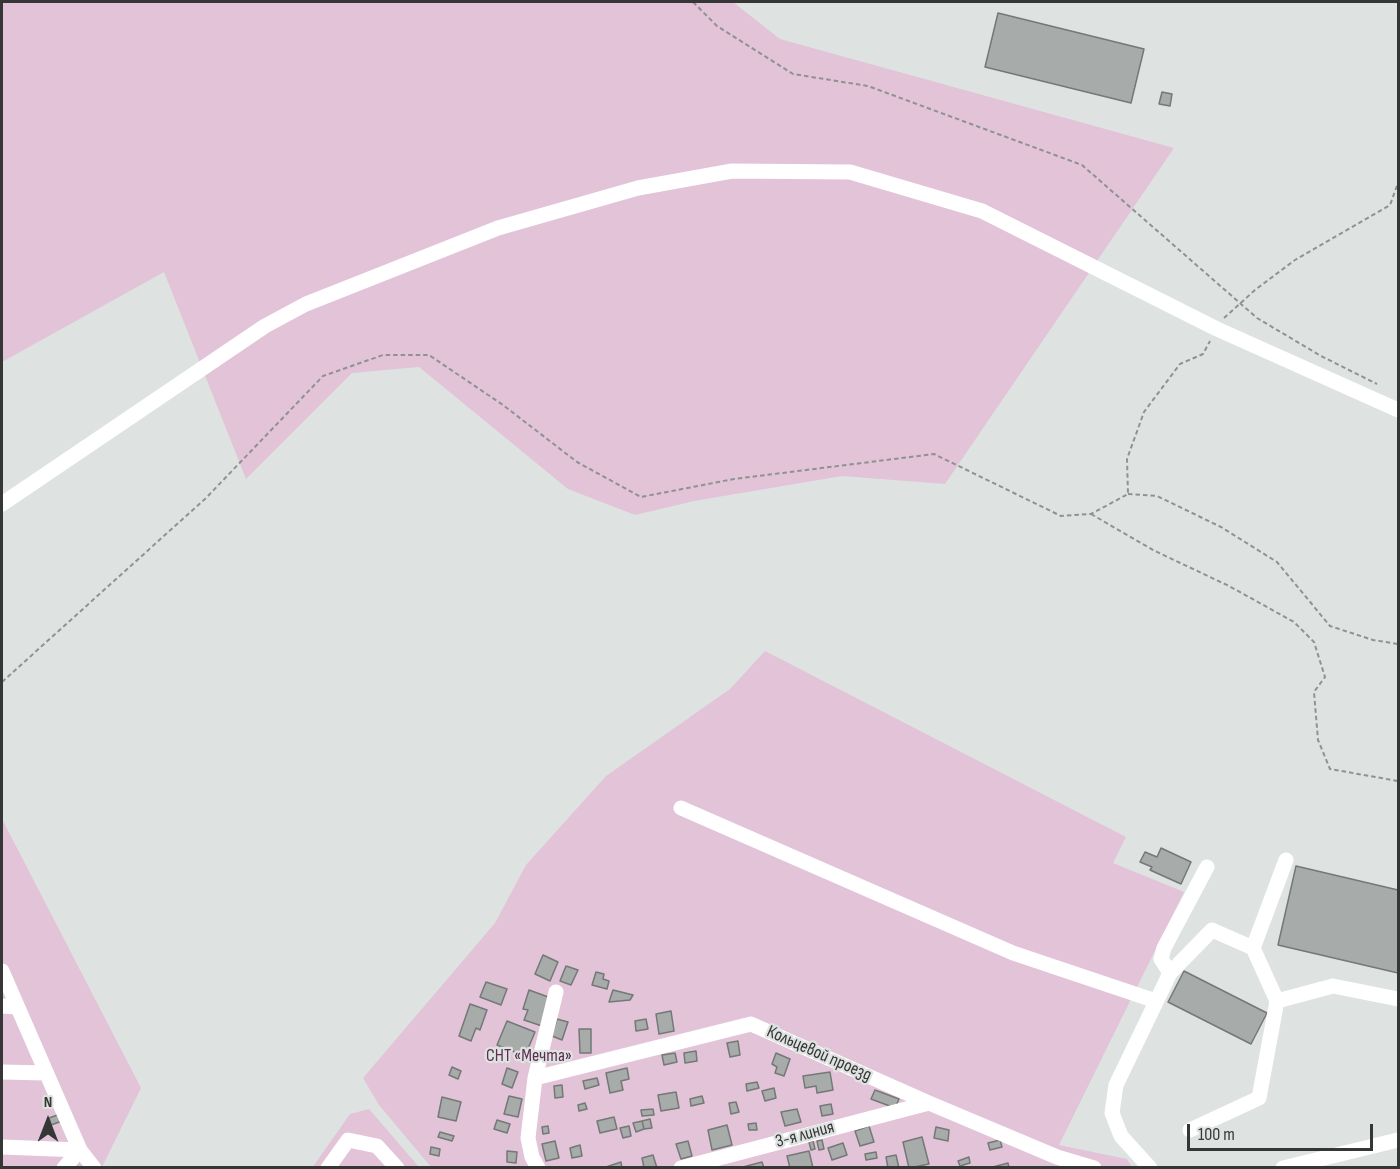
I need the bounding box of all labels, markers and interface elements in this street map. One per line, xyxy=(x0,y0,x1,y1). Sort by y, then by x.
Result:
street label: Кольцевой проезд xyxy=(763,1021,875,1087)
park label: СНТ «Мечта» xyxy=(486,1045,572,1067)
north arrow xyxy=(18,1091,78,1151)
text: N xyxy=(44,1093,52,1112)
scale bar xyxy=(1190,1112,1376,1150)
street label: 3-я линия xyxy=(773,1117,837,1153)
text: 100 m xyxy=(1198,1124,1235,1145)

